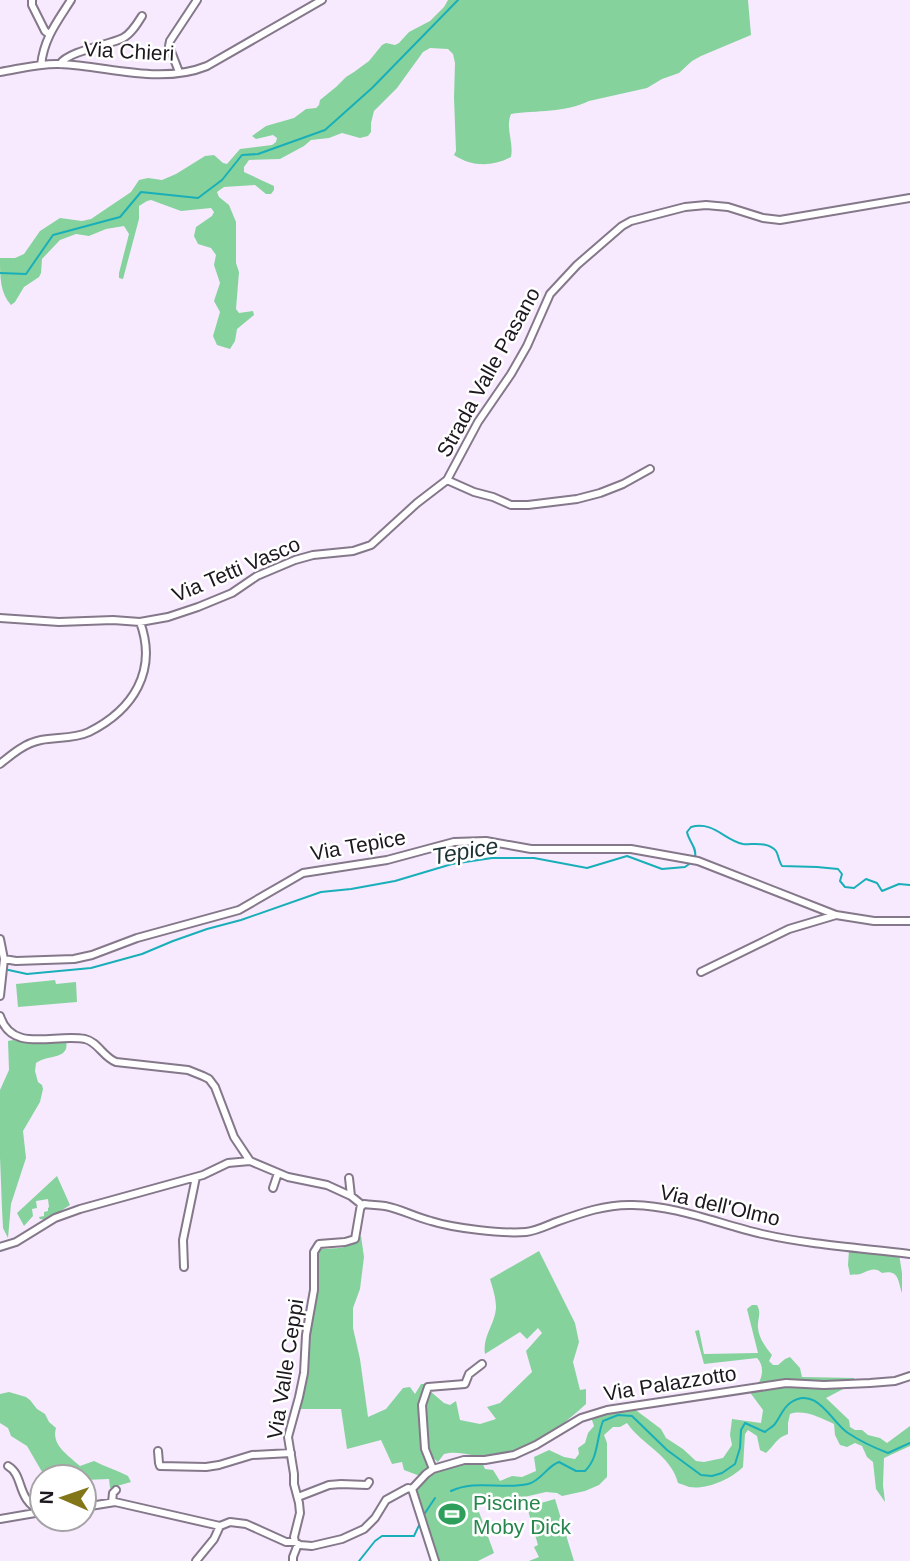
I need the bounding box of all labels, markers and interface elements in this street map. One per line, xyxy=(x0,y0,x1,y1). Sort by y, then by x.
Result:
street label: Via Chieri xyxy=(83,37,175,65)
street label: Strada Valle Pasano xyxy=(432,283,544,461)
street label: Via Tetti Vasco xyxy=(169,532,303,606)
street label: Via Tepice xyxy=(309,825,407,865)
water label: Tepice xyxy=(430,832,500,870)
street label: Via dell'Olmo xyxy=(658,1180,782,1230)
street label: Via Valle Ceppi xyxy=(263,1297,307,1441)
street label: Via Palazzotto xyxy=(602,1361,738,1405)
north arrow xyxy=(28,1463,98,1533)
text: N xyxy=(36,1490,57,1505)
place label: Piscine Moby Dick xyxy=(473,1491,572,1538)
sports icon: Piscine Moby Dick xyxy=(437,1499,467,1529)

